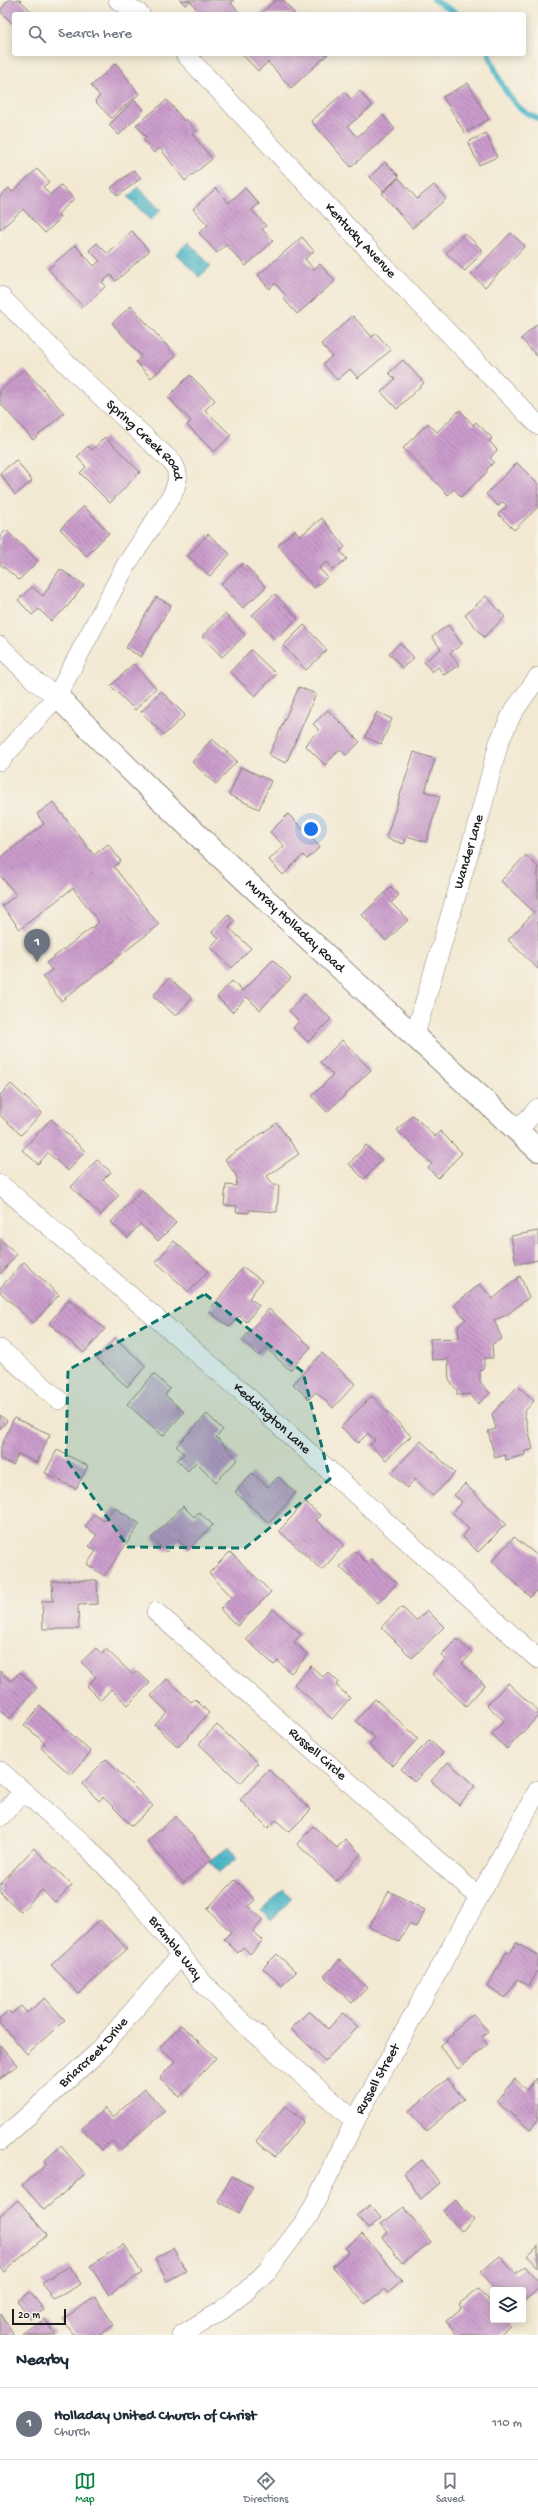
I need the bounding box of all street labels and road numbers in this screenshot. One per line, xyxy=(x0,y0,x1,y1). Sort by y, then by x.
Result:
street label: Kentucky Avenue xyxy=(321,199,400,283)
street label: Spring Creek Road xyxy=(102,396,186,482)
street label: Wander Lane xyxy=(450,812,488,891)
street label: Murray Holladay Road xyxy=(241,876,350,978)
street label: Keddington Lane xyxy=(229,1379,315,1459)
street label: Russell Circle xyxy=(285,1724,350,1785)
street label: Bramble Way xyxy=(144,1912,206,1984)
street label: Briarcreek Drive xyxy=(55,2013,133,2092)
street label: Russell Street xyxy=(352,2040,405,2118)

